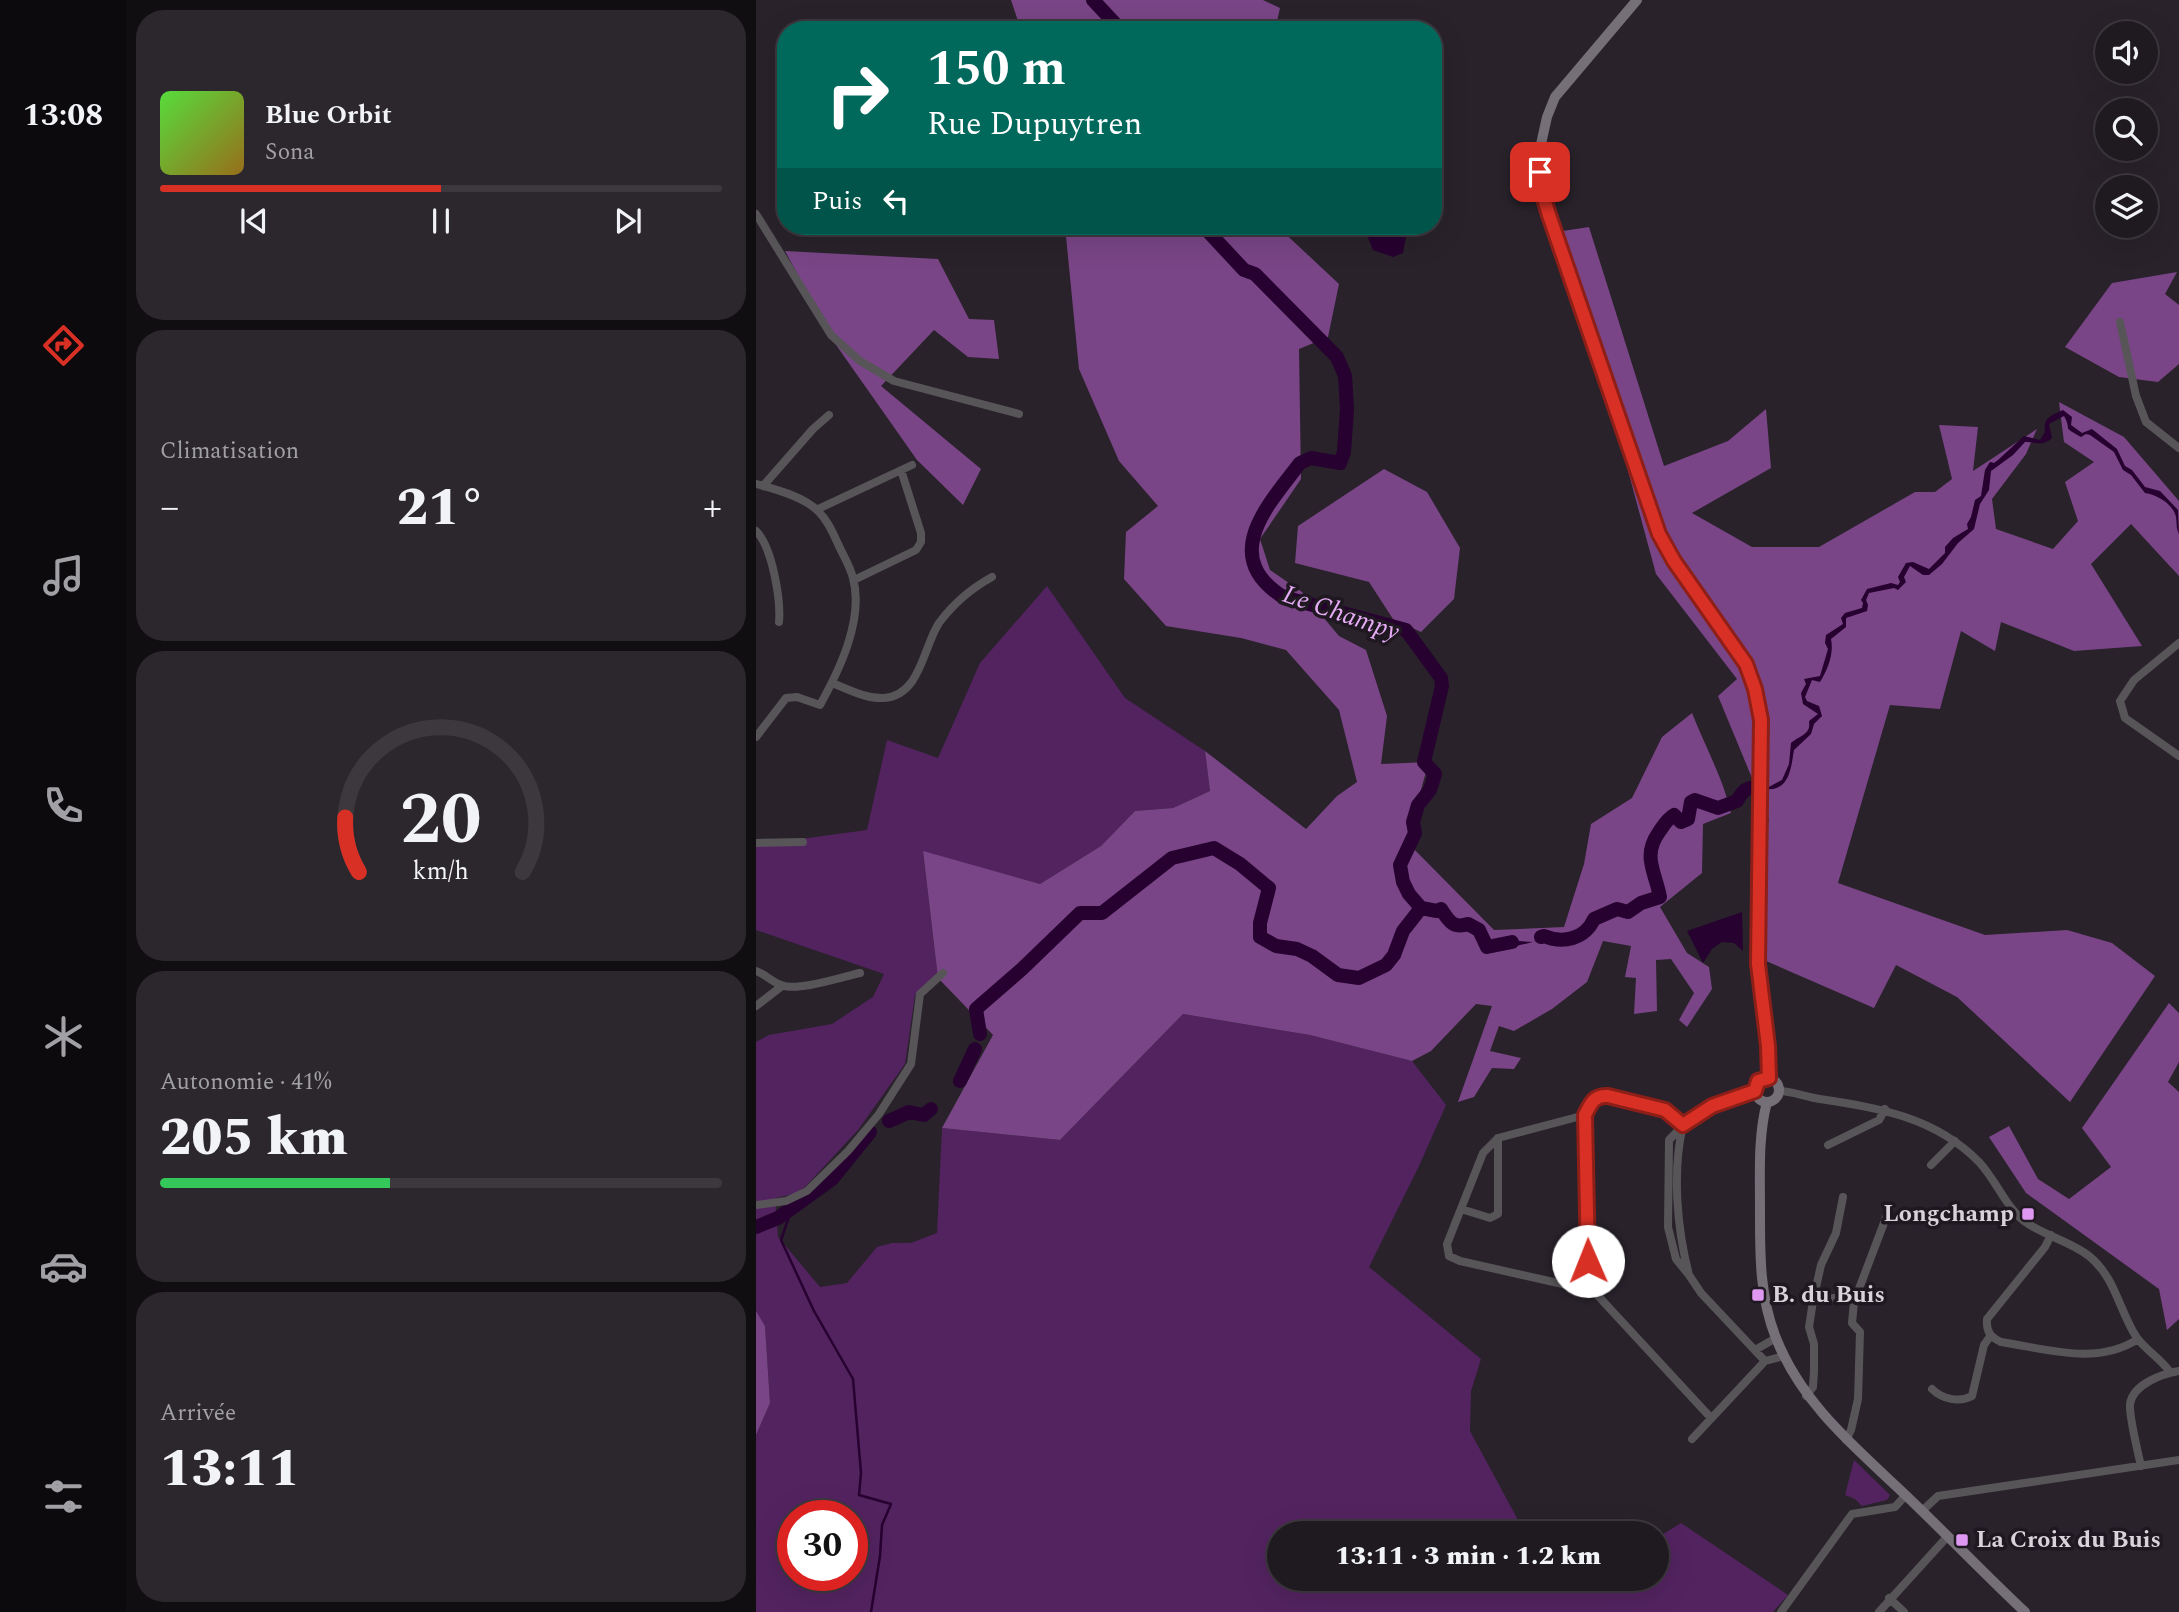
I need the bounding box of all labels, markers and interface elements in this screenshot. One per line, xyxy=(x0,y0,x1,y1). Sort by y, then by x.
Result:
map controls xyxy=(2095,21,2158,238)
button: sound xyxy=(2095,21,2158,84)
text: 150 m xyxy=(927,32,1066,107)
icon: right xyxy=(812,49,903,140)
text: 13:08 xyxy=(23,91,103,140)
text: Blue Orbit xyxy=(265,95,392,135)
button: search xyxy=(2095,98,2158,161)
text: Rue Dupuytren xyxy=(927,100,1142,149)
text: Sona xyxy=(265,135,315,170)
pin xyxy=(1510,142,1570,202)
icon: arrive xyxy=(1521,153,1559,191)
button: layers xyxy=(2095,175,2158,238)
text: Puis xyxy=(812,181,863,221)
icon: left xyxy=(877,182,915,220)
icon: previous xyxy=(235,202,273,240)
icon: pause xyxy=(422,202,460,240)
icon: next xyxy=(609,202,647,240)
icon: directions xyxy=(39,321,88,370)
text: Climatisation xyxy=(160,434,299,469)
text: 21° xyxy=(397,469,485,548)
text: − xyxy=(160,479,179,537)
text: + xyxy=(703,479,722,537)
icon: music xyxy=(39,551,88,600)
water label: Le Champy xyxy=(1277,574,1405,652)
text: 20 xyxy=(400,765,482,876)
icon: phone xyxy=(39,781,88,830)
text: km/h xyxy=(413,853,469,891)
icon: climate xyxy=(39,1012,88,1061)
text: Autonomie · 41% xyxy=(160,1065,332,1100)
text: 205 km xyxy=(160,1099,348,1178)
place label: Longchamp xyxy=(1883,1196,2014,1232)
marker: Longchamp xyxy=(2020,1206,2036,1222)
position arrow xyxy=(1551,1224,1625,1298)
icon: car xyxy=(39,1242,88,1291)
place label: B. du Buis xyxy=(1772,1277,1885,1313)
marker: B. du Buis xyxy=(1750,1287,1766,1303)
text: Arrivée xyxy=(160,1396,236,1431)
text: 13:11 xyxy=(160,1430,299,1509)
icon: filters xyxy=(39,1472,88,1521)
speed limit sign: 30 xyxy=(777,1500,868,1591)
place label: La Croix du Buis xyxy=(1976,1522,2161,1558)
marker: La Croix du Buis xyxy=(1954,1532,1970,1548)
text: 13:11 · 3 min · 1.2 km xyxy=(1335,1536,1601,1576)

